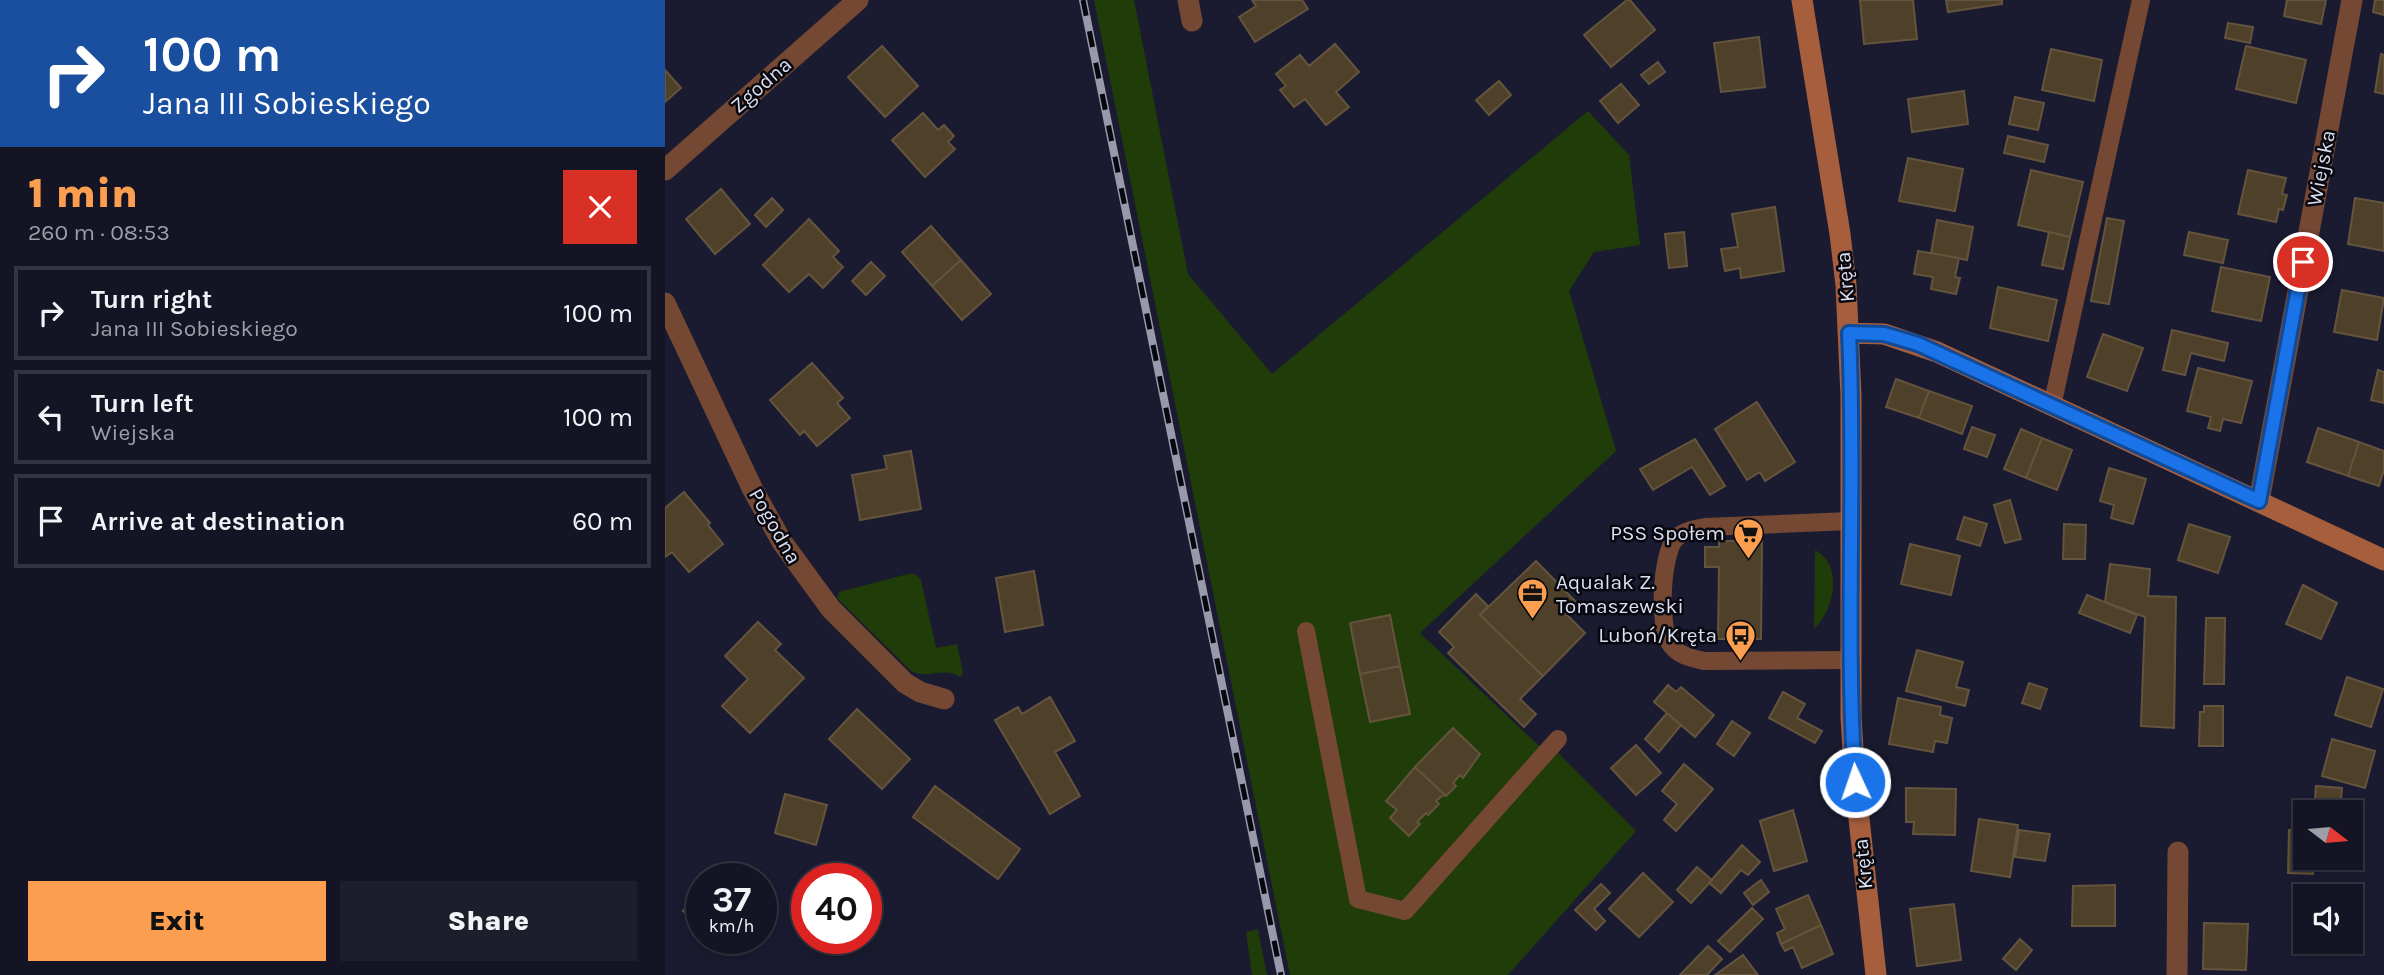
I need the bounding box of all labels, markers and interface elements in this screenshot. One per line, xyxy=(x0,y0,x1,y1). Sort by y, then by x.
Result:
text: 100 m xyxy=(143,26,281,83)
icon: right xyxy=(28,28,119,119)
street label: Zgodna xyxy=(726,52,796,118)
text: Jana III Sobieskiego xyxy=(143,85,431,122)
street label: Wiejska xyxy=(2302,128,2340,208)
text: 1 min xyxy=(28,168,138,218)
button: close xyxy=(563,170,637,244)
text: 260 m · 08:53 xyxy=(28,219,170,246)
pin xyxy=(2273,232,2333,292)
icon: arrive xyxy=(2284,243,2322,281)
street label: Kręta xyxy=(1831,251,1859,303)
text: Turn right xyxy=(91,284,212,315)
icon: right xyxy=(32,294,70,332)
text: 100 m xyxy=(563,298,633,329)
text: Jana III Sobieskiego xyxy=(91,315,298,342)
text: Turn left xyxy=(91,388,193,419)
icon: left xyxy=(32,398,70,436)
text: 100 m xyxy=(563,402,633,433)
text: Wiejska xyxy=(91,419,175,446)
street label: Pogodna xyxy=(744,484,806,568)
icon: arrive xyxy=(32,502,70,540)
text: Arrive at destination xyxy=(91,506,345,537)
text: 60 m xyxy=(572,506,633,537)
supermarket icon: PSS Społem xyxy=(1731,516,1765,560)
place label: PSS Społem xyxy=(1610,521,1725,545)
place label: Aqualak Z. Tomaszewski xyxy=(1556,570,1684,618)
office icon: Aqualak Z. Tomaszewski xyxy=(1516,577,1550,621)
bus stop icon: Luboń/Kręta xyxy=(1723,618,1757,662)
place label: Luboń/Kręta xyxy=(1598,623,1717,647)
position arrow xyxy=(1818,745,1892,819)
north arrow xyxy=(2293,800,2363,870)
map controls xyxy=(2293,800,2363,954)
street label: Kręta xyxy=(1848,838,1878,890)
speed limit sign: 40 xyxy=(791,863,882,954)
text: 37 xyxy=(712,879,751,920)
button: Exit xyxy=(28,881,326,961)
button: Share xyxy=(340,881,637,961)
button: sound xyxy=(2293,884,2363,954)
text: km/h xyxy=(709,915,754,937)

